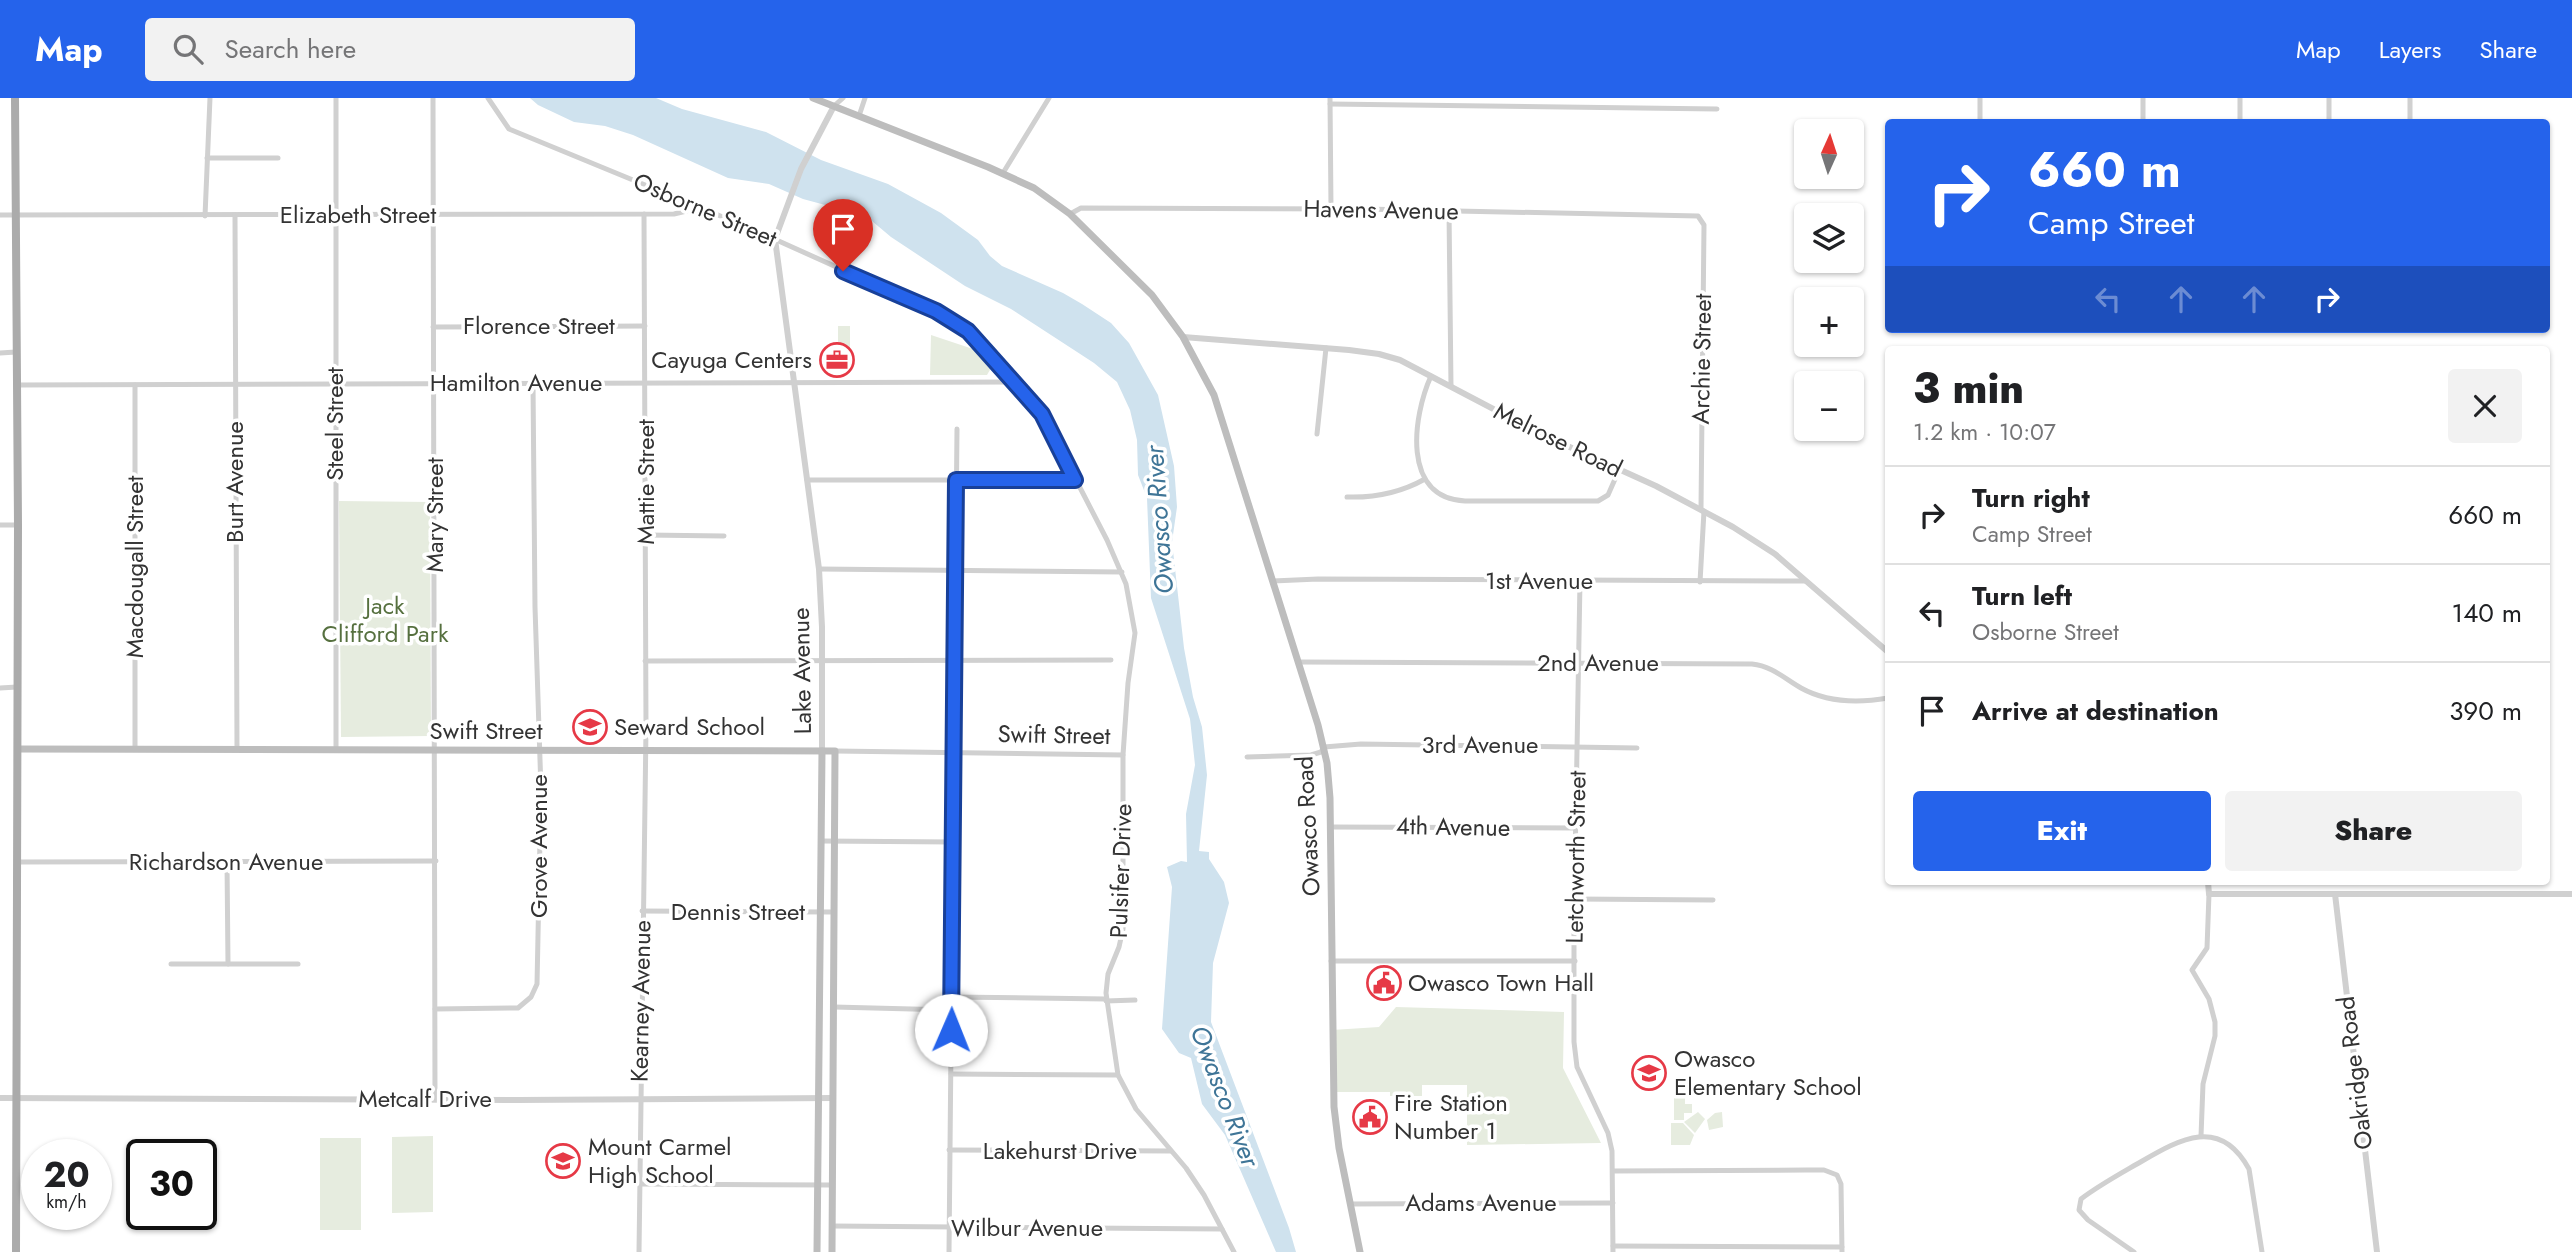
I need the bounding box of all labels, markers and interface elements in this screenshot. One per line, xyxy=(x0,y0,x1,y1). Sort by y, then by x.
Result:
search box xyxy=(145,18,635,81)
text: Map xyxy=(35,26,103,73)
icon: search xyxy=(169,30,207,68)
text: Search here xyxy=(225,30,356,68)
text: Map xyxy=(2296,32,2341,67)
text: Layers xyxy=(2379,32,2441,67)
text: Share xyxy=(2479,32,2537,67)
north arrow xyxy=(1794,119,1864,189)
map controls xyxy=(1794,119,1864,441)
text: 660 m xyxy=(2028,135,2181,205)
icon: right xyxy=(1913,147,2004,238)
street label: Osborne Street xyxy=(628,164,783,256)
street label: Havens Avenue xyxy=(1303,191,1459,228)
street label: Elizabeth Street xyxy=(280,197,436,232)
pin xyxy=(813,199,873,271)
text: Camp Street xyxy=(2028,200,2194,246)
button: layers xyxy=(1794,203,1864,273)
icon: arrive xyxy=(824,210,862,248)
icon: left xyxy=(2089,280,2127,318)
icon: ahead xyxy=(2162,280,2200,318)
icon: ahead xyxy=(2235,280,2273,318)
icon: right xyxy=(2308,280,2346,318)
button: + xyxy=(1794,287,1864,357)
street label: Archie Street xyxy=(1683,293,1720,425)
street label: Florence Street xyxy=(463,308,615,343)
office icon: Cayuga Centers xyxy=(818,341,856,379)
place label: Cayuga Centers xyxy=(651,342,812,377)
text: 3 min xyxy=(1913,358,2024,419)
street label: Hamilton Avenue xyxy=(430,365,602,400)
street label: Steel Street xyxy=(317,367,352,481)
button: close xyxy=(2448,369,2522,443)
button: − xyxy=(1794,371,1864,441)
street label: Melrose Road xyxy=(1488,393,1628,486)
text: 1.2 km · 10:07 xyxy=(1913,415,2056,449)
street label: Mattie Street xyxy=(628,419,663,545)
street label: Burt Avenue xyxy=(217,421,252,543)
water label: Owasco River xyxy=(1135,443,1183,596)
street label: Mary Street xyxy=(417,457,452,572)
street label: Macdougall Street xyxy=(117,475,152,658)
text: Turn right xyxy=(1972,479,2090,517)
icon: right xyxy=(1913,496,1951,534)
text: 660 m xyxy=(2448,496,2522,534)
text: Camp Street xyxy=(1972,517,2092,551)
street label: 1st Avenue xyxy=(1485,563,1593,598)
text: Turn left xyxy=(1972,577,2072,615)
park label: Jack Clifford Park xyxy=(322,588,449,651)
icon: left xyxy=(1913,594,1951,632)
text: 140 m xyxy=(2451,594,2522,632)
street label: Lake Avenue xyxy=(783,607,820,735)
text: Osborne Street xyxy=(1972,615,2119,649)
street label: 2nd Avenue xyxy=(1537,645,1659,680)
icon: arrive xyxy=(1913,692,1951,730)
text: Arrive at destination xyxy=(1972,692,2219,730)
text: 390 m xyxy=(2449,692,2522,730)
school or university icon: Seward School xyxy=(571,708,609,746)
place label: Seward School xyxy=(614,709,765,744)
street label: Swift Street xyxy=(430,713,543,748)
street label: Swift Street xyxy=(997,716,1111,753)
street label: 3rd Avenue xyxy=(1422,727,1538,762)
street label: Owasco Road xyxy=(1286,755,1329,897)
street label: Letchworth Street xyxy=(1556,770,1595,944)
street label: Grove Avenue xyxy=(521,774,556,918)
button: Exit xyxy=(1913,791,2211,871)
button: Share xyxy=(2225,791,2522,871)
street label: Pulsifer Drive xyxy=(1101,803,1140,939)
street label: 4th Avenue xyxy=(1396,808,1510,845)
street label: Richardson Avenue xyxy=(129,844,323,879)
street label: Dennis Street xyxy=(671,894,805,929)
street label: Kearney Avenue xyxy=(622,920,659,1082)
public building icon: Owasco Town Hall xyxy=(1365,964,1403,1002)
place label: Owasco Town Hall xyxy=(1408,965,1594,1000)
position arrow xyxy=(914,993,988,1067)
street label: Oakridge Road xyxy=(2328,994,2381,1152)
water label: Owasco River xyxy=(1181,1020,1270,1173)
place label: Owasco Elementary School xyxy=(1674,1041,1862,1104)
school or university icon: Owasco Elementary School xyxy=(1630,1054,1668,1092)
street label: Metcalf Drive xyxy=(358,1081,492,1116)
place label: Fire Station Number 1 xyxy=(1394,1085,1508,1148)
public building icon: Fire Station Number 1 xyxy=(1351,1098,1389,1136)
place label: Mount Carmel High School xyxy=(588,1129,732,1192)
street label: Lakehurst Drive xyxy=(983,1133,1137,1168)
speed limit sign: 30 xyxy=(126,1139,217,1230)
school or university icon: Mount Carmel High School xyxy=(544,1142,582,1180)
text: 20 xyxy=(43,1150,90,1200)
street label: Adams Avenue xyxy=(1405,1185,1557,1220)
text: km/h xyxy=(46,1189,87,1215)
street label: Wilbur Avenue xyxy=(951,1210,1103,1245)

